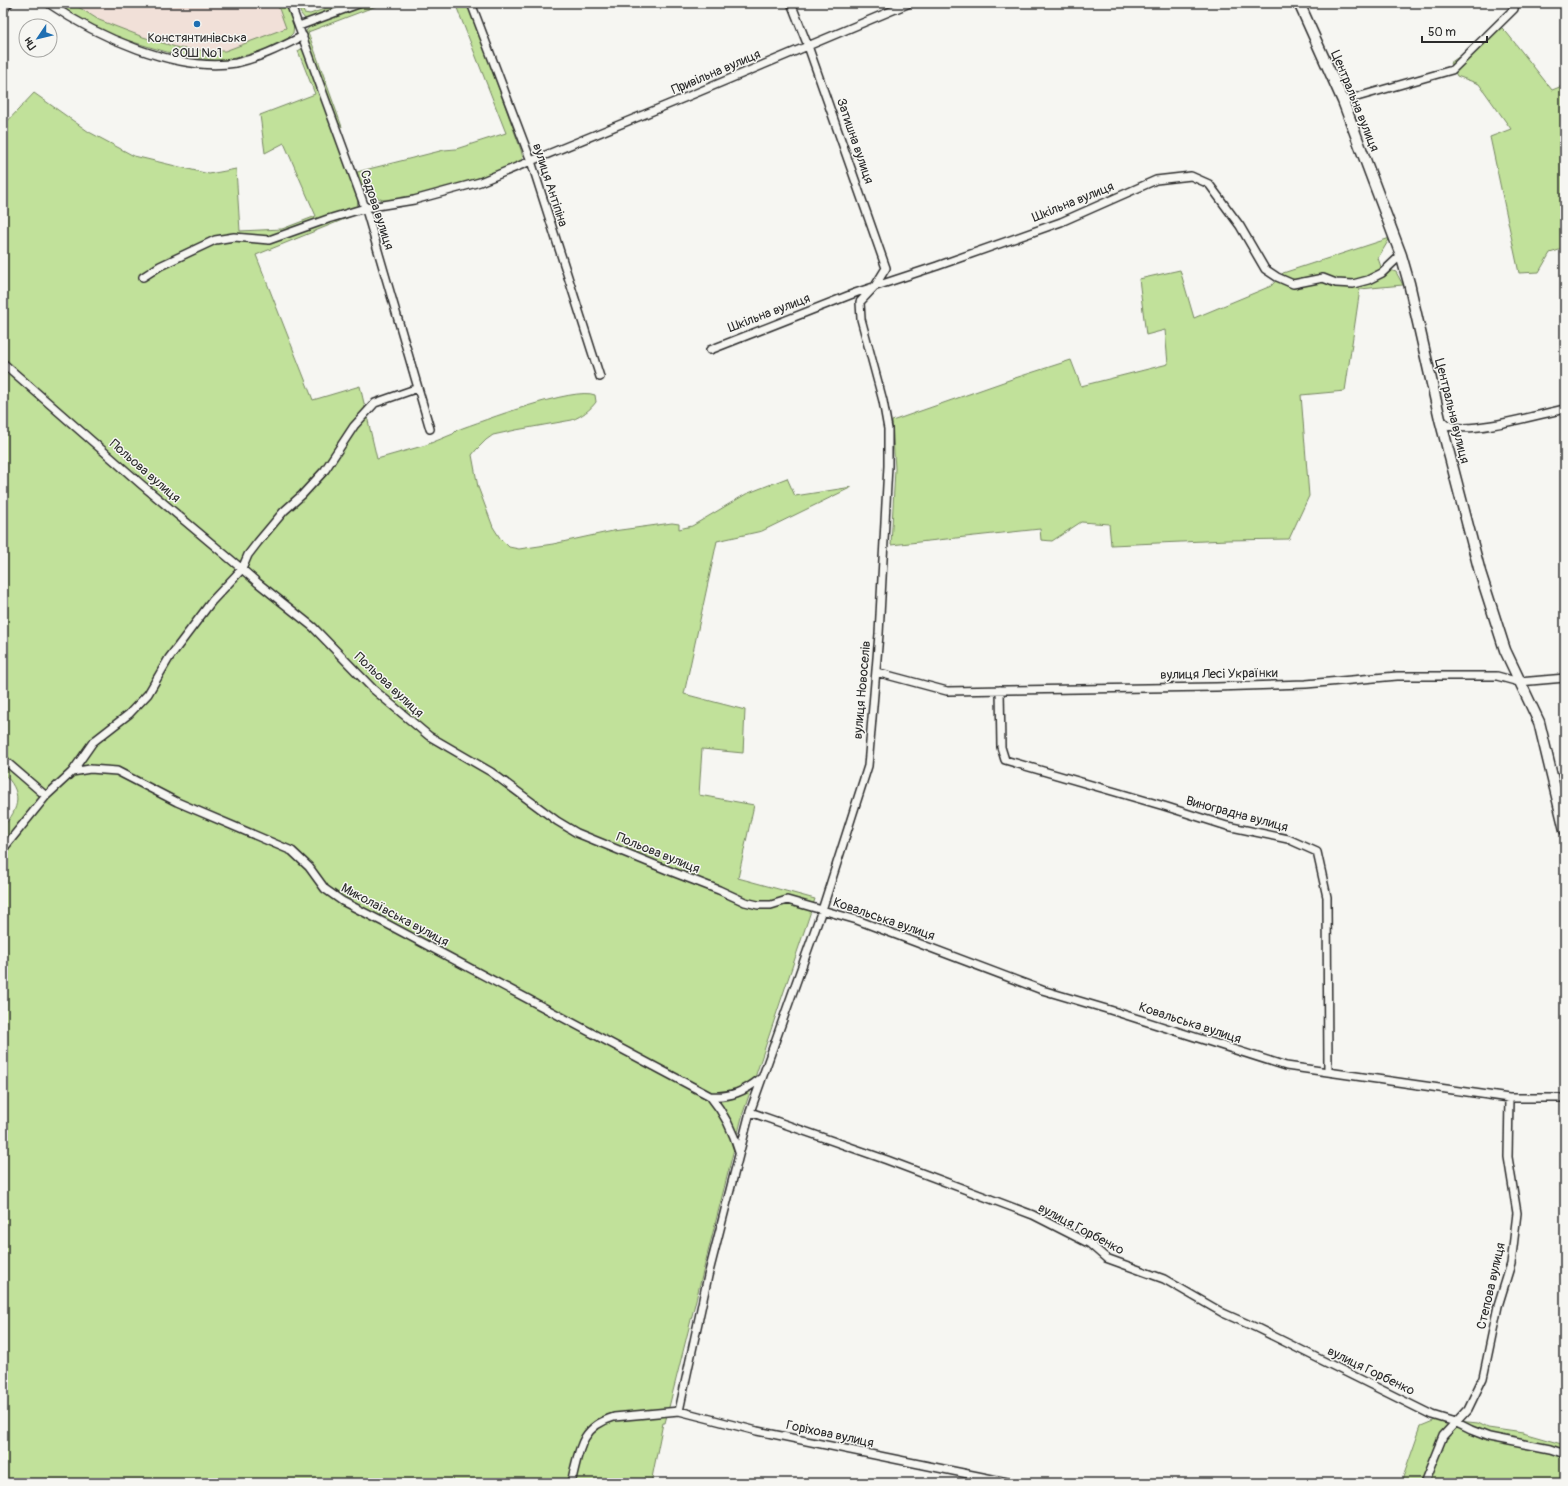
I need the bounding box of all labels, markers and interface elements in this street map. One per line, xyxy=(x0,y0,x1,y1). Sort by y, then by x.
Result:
north arrow xyxy=(18,18,58,58)
scale bar xyxy=(1422,18,1487,44)
marker: Констянтинівська ЗОШ №1 xyxy=(192,19,202,29)
text: 50 m xyxy=(1428,25,1456,40)
place label: Констянтинівська ЗОШ №1 xyxy=(147,30,247,61)
text: Пн xyxy=(21,34,39,52)
street label: Привільна вулиця xyxy=(669,46,763,98)
street label: Центральна вулиця xyxy=(1327,48,1383,154)
street label: Затишна вулиця xyxy=(833,96,877,186)
street label: вулиця Антіпіна xyxy=(529,141,571,229)
street label: Садова вулиця xyxy=(357,168,397,252)
street label: Шкільна вулиця xyxy=(1030,178,1116,226)
street label: Шкільна вулиця xyxy=(726,290,812,336)
street label: Центральна вулиця xyxy=(1431,357,1473,465)
street label: Польова вулиця xyxy=(106,436,184,506)
street label: вулиця Новоселів xyxy=(850,640,874,740)
street label: Польова вулиця xyxy=(351,649,427,721)
street label: вулиця Лесі Українки xyxy=(1160,665,1278,683)
street label: Виноградна вулиця xyxy=(1184,793,1290,835)
street label: Польова вулиця xyxy=(614,829,702,877)
street label: Миколаївська вулиця xyxy=(338,880,452,950)
street label: Ковальська вулиця xyxy=(831,894,937,944)
street label: Ковальська вулиця xyxy=(1137,999,1243,1047)
street label: вулиця Горбенко xyxy=(1035,1200,1127,1258)
street label: Степова вулиця xyxy=(1473,1241,1509,1331)
street label: вулиця Горбенко xyxy=(1325,1343,1417,1399)
street label: Горіхова вулиця xyxy=(785,1417,875,1451)

